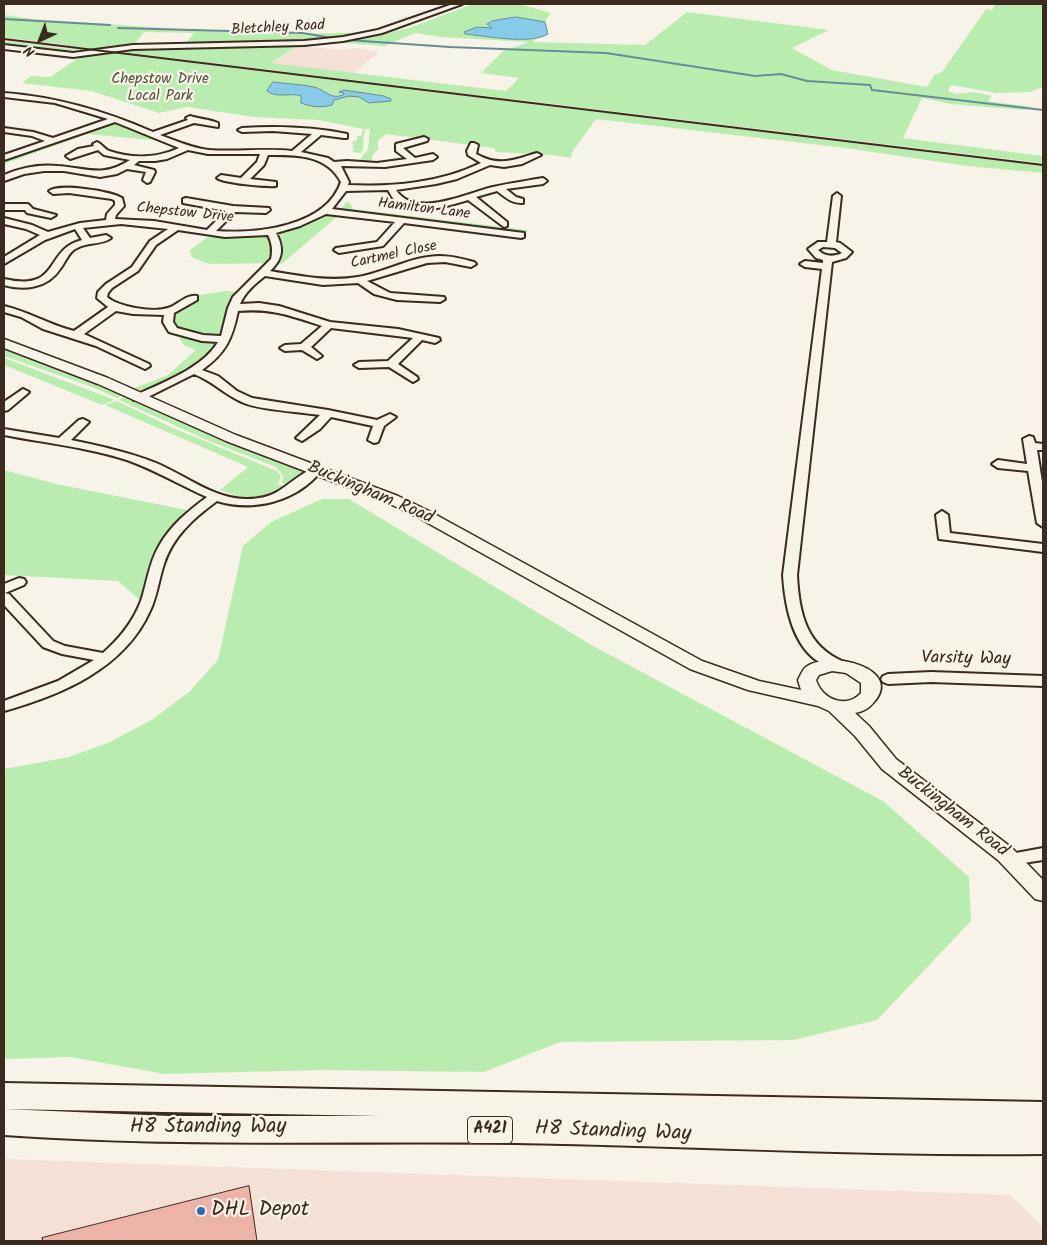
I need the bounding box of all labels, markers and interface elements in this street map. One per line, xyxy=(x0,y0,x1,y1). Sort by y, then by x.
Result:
north arrow xyxy=(15,15,65,65)
street label: Bletchley Road xyxy=(231,18,325,40)
text: N xyxy=(19,40,41,62)
park label: Chepstow Drive Local Park xyxy=(111,71,209,106)
street label: Hamilton Lane xyxy=(377,195,471,225)
street label: Chepstow Drive xyxy=(136,200,234,228)
street label: Cartmel Close xyxy=(349,238,439,274)
street label: Buckingham Road xyxy=(304,458,436,530)
street label: Varsity Way xyxy=(921,648,1011,672)
street label: Buckingham Road xyxy=(892,763,1012,863)
street label: H8 Standing Way xyxy=(130,1115,286,1141)
road number: A421 xyxy=(468,1116,512,1144)
street label: H8 Standing Way xyxy=(534,1118,692,1148)
place label: DHL Depot xyxy=(211,1198,309,1224)
marker: DHL Depot xyxy=(195,1205,207,1217)

